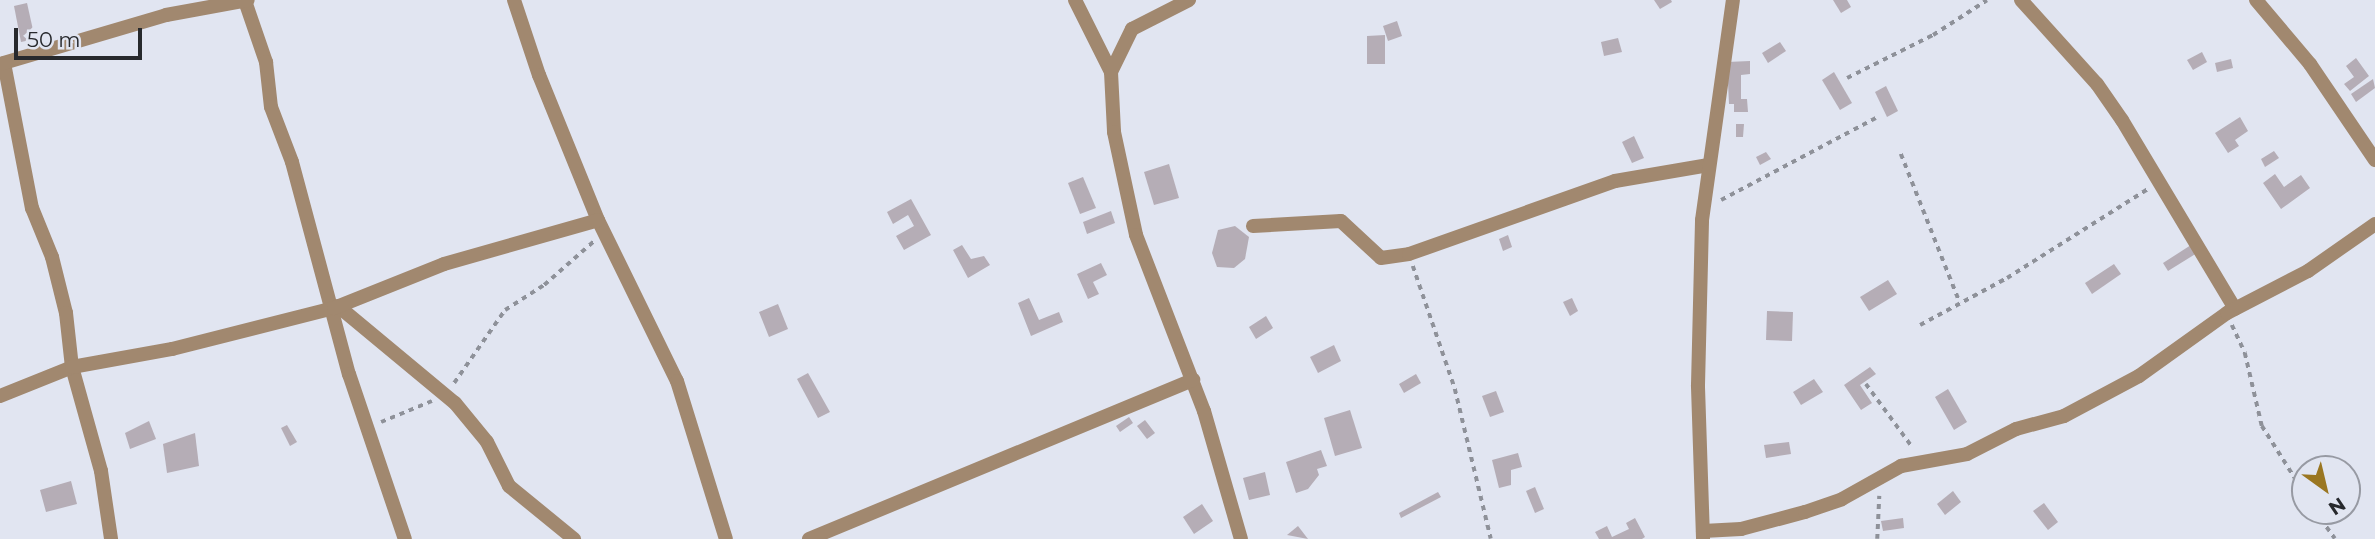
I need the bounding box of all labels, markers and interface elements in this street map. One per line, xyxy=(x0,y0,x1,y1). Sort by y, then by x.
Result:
scale bar xyxy=(18,14,145,58)
text: 50 m xyxy=(27,27,81,52)
north arrow xyxy=(2291,455,2361,525)
text: N xyxy=(2324,492,2350,520)

